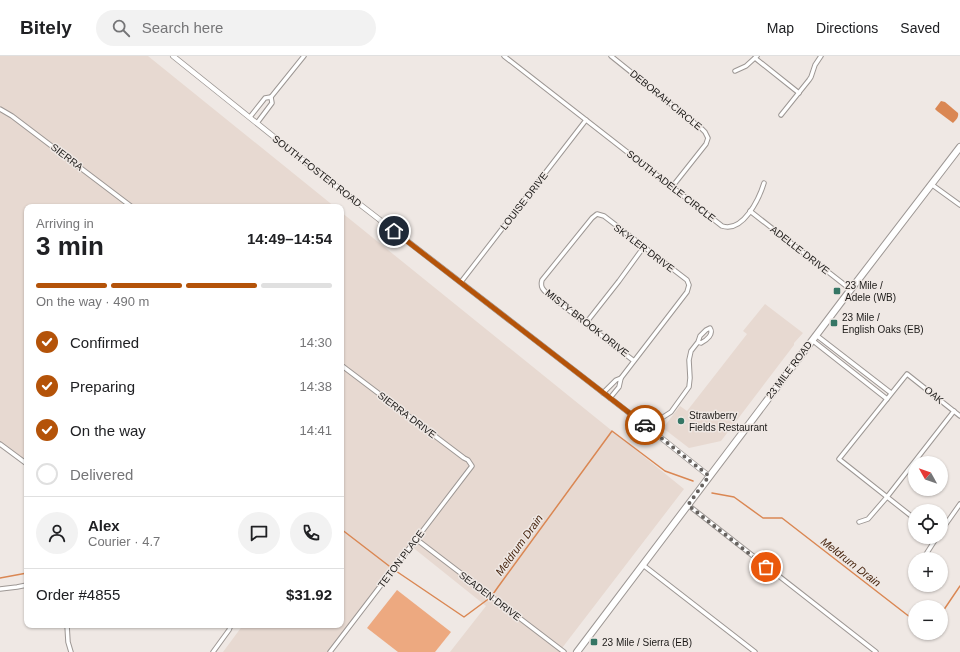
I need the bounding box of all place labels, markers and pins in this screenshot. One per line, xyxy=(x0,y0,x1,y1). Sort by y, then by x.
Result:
pin xyxy=(377,214,411,248)
place label: 23 Mile / Adele (WB) xyxy=(845,280,896,303)
marker: 23 Mile / Adele (WB) xyxy=(832,286,842,296)
place label: 23 Mile / English Oaks (EB) xyxy=(842,312,924,335)
marker: 23 Mile / English Oaks (EB) xyxy=(829,318,839,328)
place label: Strawberry Fields Restaurant xyxy=(689,410,768,433)
marker: Strawberry Fields Restaurant xyxy=(676,416,686,426)
pin xyxy=(749,550,783,584)
marker: 23 Mile / Sierra (EB) xyxy=(589,637,599,647)
place label: 23 Mile / Sierra (EB) xyxy=(602,637,692,648)

